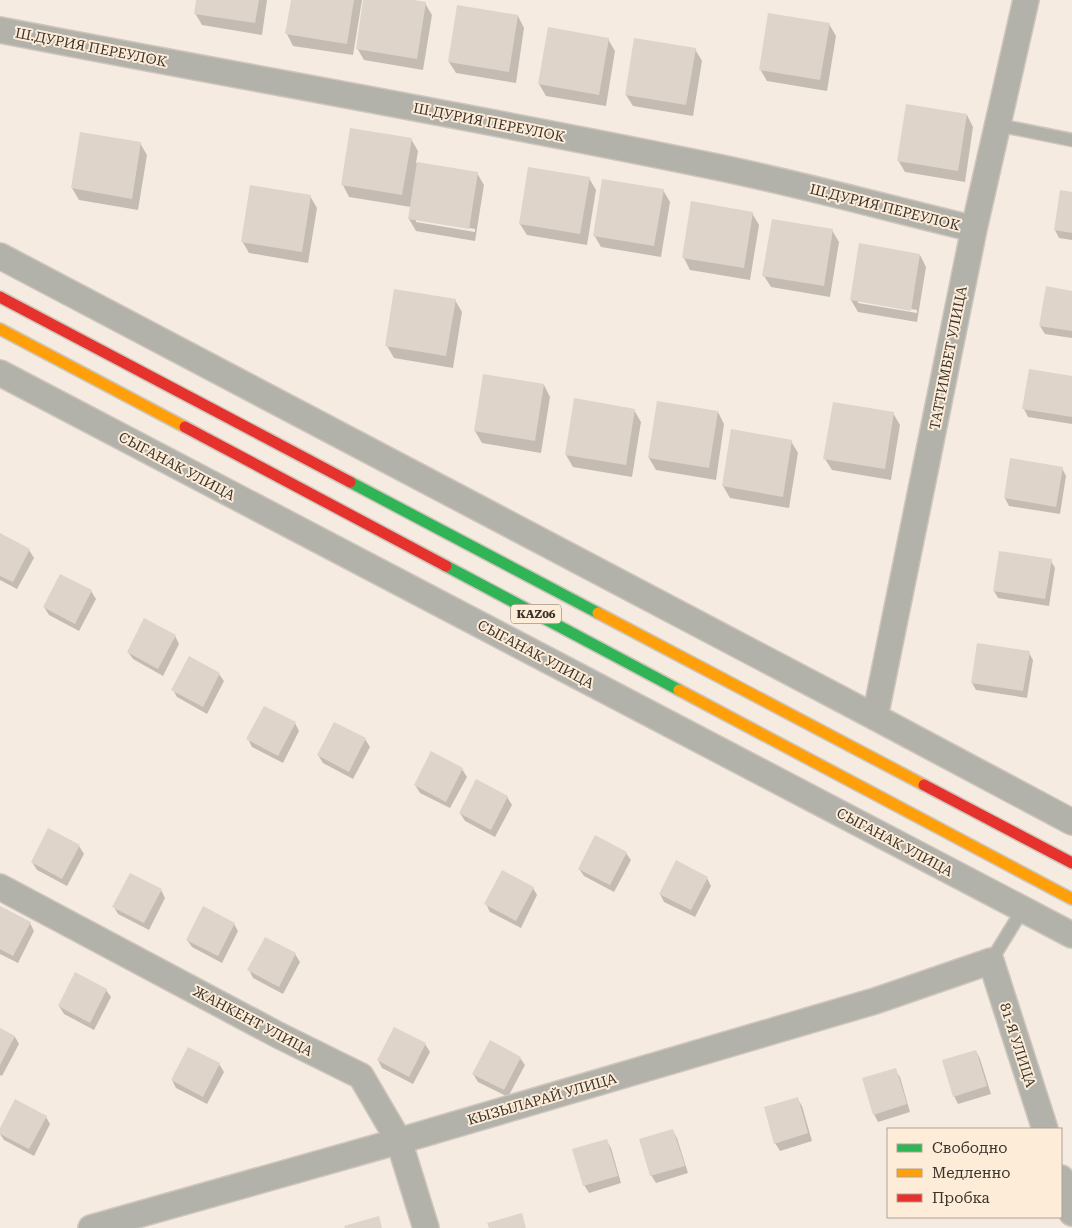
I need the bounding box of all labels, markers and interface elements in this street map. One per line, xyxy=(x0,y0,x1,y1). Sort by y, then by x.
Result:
street label: Ш.ДУРИЯ ПЕРЕУЛОК xyxy=(14,24,168,70)
street label: Ш.ДУРИЯ ПЕРЕУЛОК xyxy=(412,99,566,145)
street label: Ш.ДУРИЯ ПЕРЕУЛОК xyxy=(808,181,962,233)
street label: ТАТТИМБЕТ УЛИЦА xyxy=(926,285,970,431)
street label: СЫГАНАК УЛИЦА xyxy=(116,429,238,504)
road number: KАZ06 xyxy=(511,604,561,624)
street label: СЫГАНАК УЛИЦА xyxy=(475,617,597,692)
street label: СЫГАНАК УЛИЦА xyxy=(834,805,956,880)
street label: ЖАНКЕНТ УЛИЦА xyxy=(190,983,316,1059)
street label: 81-Я УЛИЦА xyxy=(997,1001,1039,1090)
street label: КЫЗЫЛАРАЙ УЛИЦА xyxy=(466,1070,619,1128)
legend xyxy=(887,1128,1062,1218)
text: Свободно xyxy=(932,1139,1007,1157)
text: Медленно xyxy=(932,1164,1011,1182)
text: Пробка xyxy=(932,1189,990,1207)

